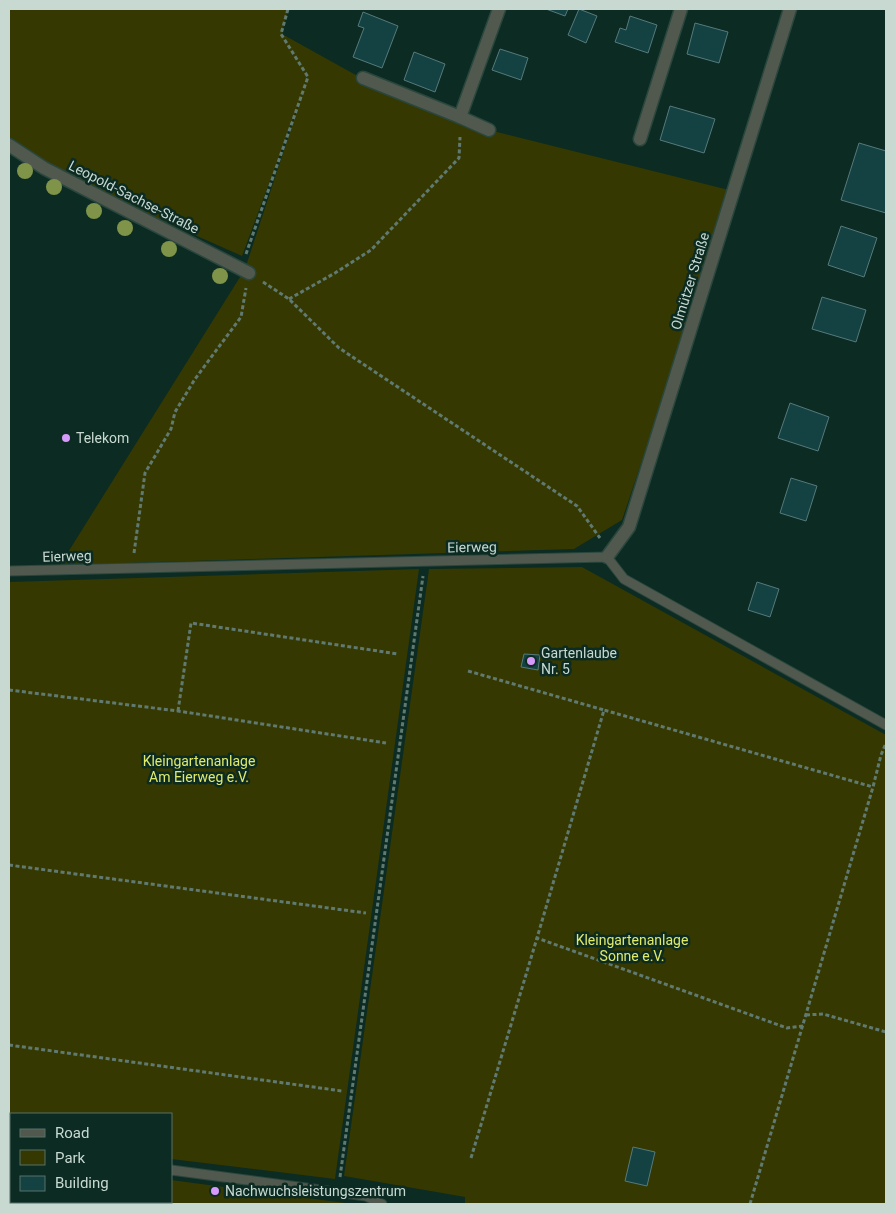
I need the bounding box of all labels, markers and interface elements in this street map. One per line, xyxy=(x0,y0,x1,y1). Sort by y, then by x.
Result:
street label: Leopold-Sachse-Straße xyxy=(66,157,202,237)
street label: Olmützer Straße xyxy=(668,230,712,332)
place label: Telekom xyxy=(76,430,129,446)
marker: Telekom xyxy=(60,432,72,444)
street label: Eierweg xyxy=(447,539,497,555)
street label: Eierweg xyxy=(42,547,92,565)
place label: Gartenlaube Nr. 5 xyxy=(541,645,617,677)
marker: Gartenlaube Nr. 5 xyxy=(525,655,537,667)
park label: Kleingartenanlage Am Eierweg e.V. xyxy=(143,753,255,785)
park label: Kleingartenanlage Sonne e.V. xyxy=(576,932,688,964)
legend xyxy=(10,1113,172,1203)
text: Road xyxy=(55,1124,89,1142)
text: Park xyxy=(55,1149,86,1167)
text: Building xyxy=(55,1174,109,1192)
place label: Nachwuchsleistungszentrum xyxy=(225,1183,406,1199)
marker: Nachwuchsleistungszentrum xyxy=(209,1185,221,1197)

